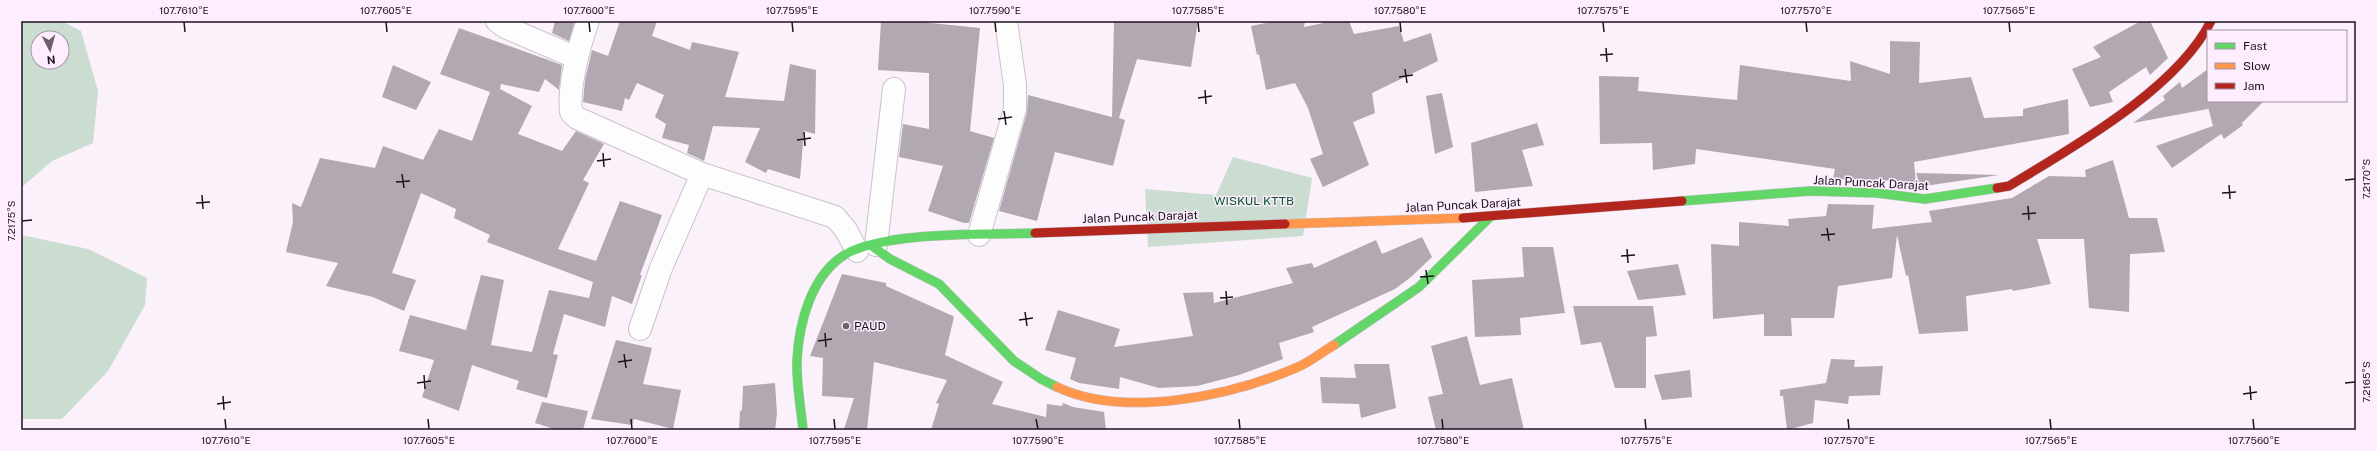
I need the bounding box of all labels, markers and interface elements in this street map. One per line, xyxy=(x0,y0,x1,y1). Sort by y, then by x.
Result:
text: 107.7610°E xyxy=(159,4,209,16)
text: 107.7605°E xyxy=(360,4,412,16)
text: 107.7600°E xyxy=(563,4,615,16)
text: 107.7595°E xyxy=(766,4,818,16)
text: 107.7590°E xyxy=(969,4,1021,16)
text: 107.7585°E xyxy=(1172,4,1224,16)
text: 107.7580°E xyxy=(1374,4,1426,16)
text: 107.7575°E xyxy=(1577,4,1629,16)
text: 107.7570°E xyxy=(1780,4,1832,16)
text: 107.7565°E xyxy=(1983,4,2035,16)
north arrow xyxy=(30,30,70,70)
legend xyxy=(2207,30,2347,102)
text: Fast xyxy=(2243,39,2268,53)
text: N xyxy=(46,54,56,66)
text: Slow xyxy=(2243,59,2271,73)
text: Jam xyxy=(2243,79,2265,93)
text: 7.2170°S xyxy=(2360,158,2372,199)
street label: Jalan Puncak Darajat xyxy=(1813,173,1930,193)
park label: WISKUL KTTB xyxy=(1214,194,1294,208)
street label: Jalan Puncak Darajat xyxy=(1405,195,1522,215)
text: 7.2175°S xyxy=(5,200,17,242)
street label: Jalan Puncak Darajat xyxy=(1082,208,1198,226)
place label: PAUD xyxy=(854,319,886,333)
marker: PAUD xyxy=(841,321,851,331)
text: 7.2165°S xyxy=(2360,361,2372,403)
text: 107.7610°E xyxy=(201,434,251,446)
text: 107.7605°E xyxy=(403,434,455,446)
text: 107.7600°E xyxy=(606,434,658,446)
text: 107.7595°E xyxy=(809,434,861,446)
text: 107.7590°E xyxy=(1012,434,1064,446)
text: 107.7585°E xyxy=(1214,434,1266,446)
text: 107.7580°E xyxy=(1417,434,1469,446)
text: 107.7575°E xyxy=(1620,434,1672,446)
text: 107.7570°E xyxy=(1823,434,1875,446)
text: 107.7565°E xyxy=(2025,434,2077,446)
text: 107.7560°E xyxy=(2228,434,2280,446)

